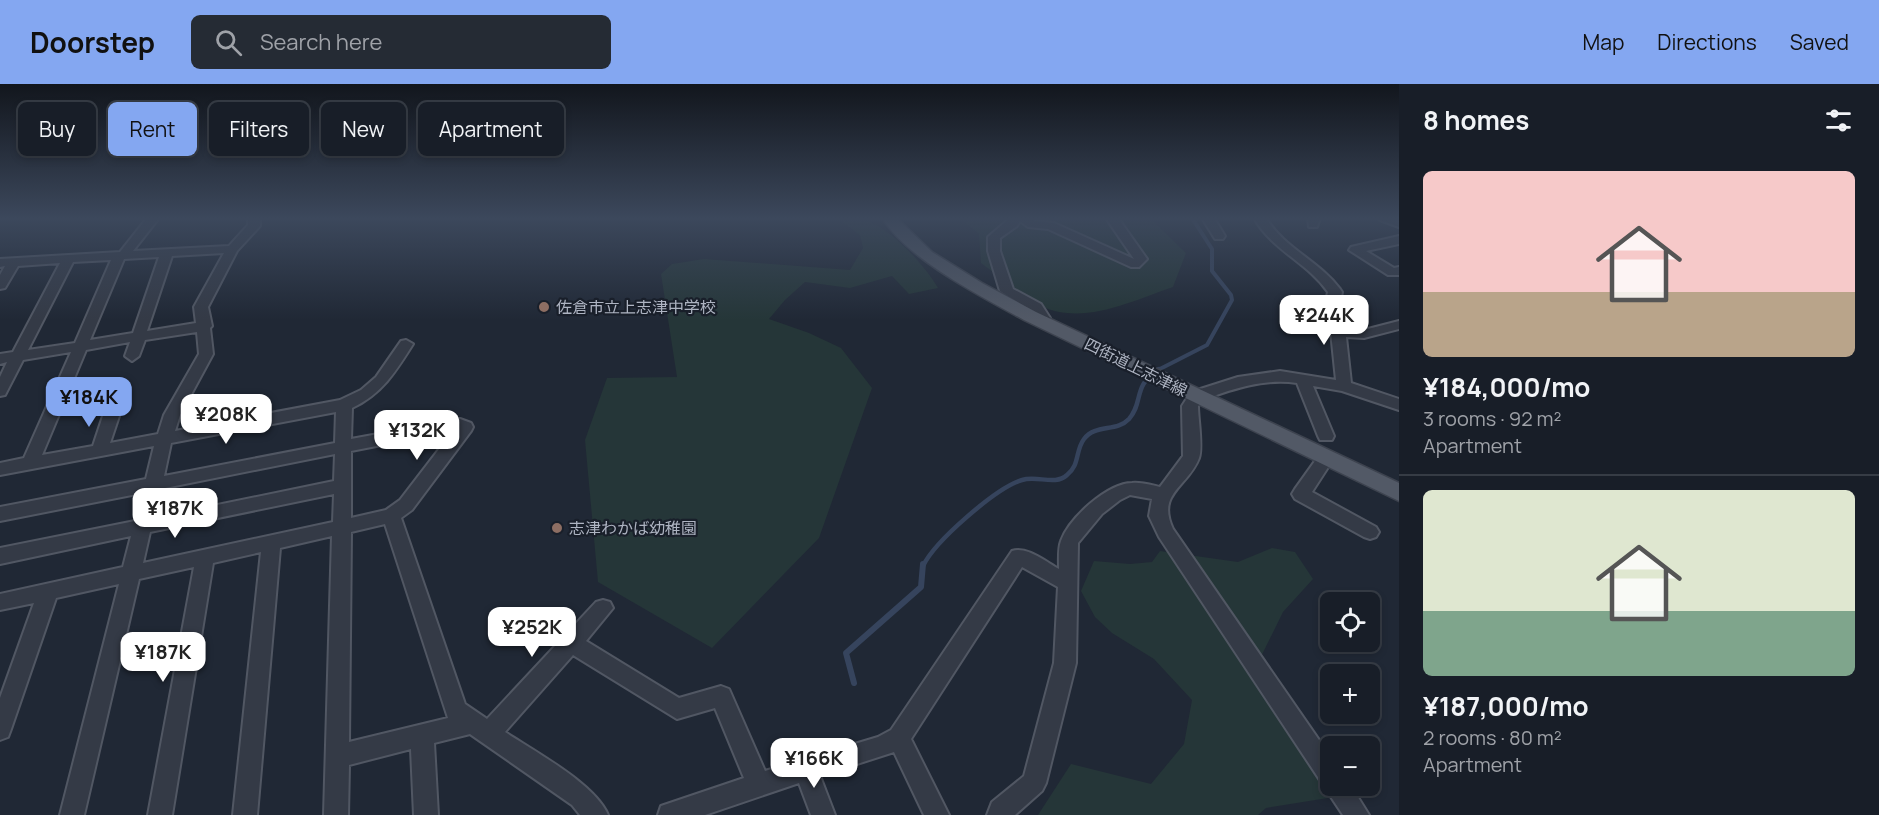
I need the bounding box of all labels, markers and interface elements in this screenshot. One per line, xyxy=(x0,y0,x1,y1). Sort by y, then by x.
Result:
search box xyxy=(191,15,611,69)
text: Doorstep xyxy=(30,23,155,61)
icon: search xyxy=(212,26,245,59)
text: Search here xyxy=(260,27,382,57)
text: Map xyxy=(1583,28,1624,56)
text: Directions xyxy=(1657,28,1757,56)
text: Saved xyxy=(1790,28,1849,56)
chip: Buy xyxy=(18,102,96,156)
chip: Rent xyxy=(108,102,197,156)
chip: Filters xyxy=(209,102,309,156)
chip: New xyxy=(321,102,406,156)
chip: Apartment xyxy=(418,102,564,156)
text: 8 homes xyxy=(1423,102,1529,138)
icon: filters xyxy=(1822,104,1855,137)
icon: home xyxy=(1585,210,1693,318)
pin: ¥244K xyxy=(1282,295,1366,346)
place label: 佐倉市立上志津中学校 xyxy=(556,296,716,318)
marker: 佐倉市立上志津中学校 xyxy=(537,300,551,314)
text: ¥244K xyxy=(1294,301,1354,328)
street label: 四街道上志津線 xyxy=(1081,333,1191,401)
text: ¥184,000/mo xyxy=(1423,369,1590,405)
pin: ¥184K xyxy=(47,377,131,428)
text: ¥184K xyxy=(60,383,118,410)
pin: ¥208K xyxy=(184,394,268,445)
text: ¥208K xyxy=(195,400,257,427)
text: 3 rooms · 92 m² xyxy=(1423,405,1562,432)
pin: ¥132K xyxy=(375,410,459,461)
text: ¥132K xyxy=(388,416,446,443)
text: Apartment xyxy=(1423,432,1522,459)
pin: ¥187K xyxy=(133,488,217,539)
text: ¥187K xyxy=(147,494,203,521)
place label: 志津わかば幼稚園 xyxy=(569,517,697,539)
marker: 志津わかば幼稚園 xyxy=(550,521,564,535)
icon: home xyxy=(1585,529,1693,637)
map controls xyxy=(1320,592,1380,796)
button: locate xyxy=(1320,592,1380,652)
pin: ¥252K xyxy=(490,607,574,658)
text: ¥252K xyxy=(502,613,562,640)
pin: ¥187K xyxy=(121,632,205,683)
text: ¥187K xyxy=(135,638,191,665)
button: + xyxy=(1320,664,1380,724)
text: ¥187,000/mo xyxy=(1423,688,1589,724)
text: 2 rooms · 80 m² xyxy=(1423,724,1562,751)
button: − xyxy=(1320,736,1380,796)
pin: ¥166K xyxy=(772,738,856,789)
text: ¥166K xyxy=(785,744,843,771)
text: Apartment xyxy=(1423,751,1522,778)

